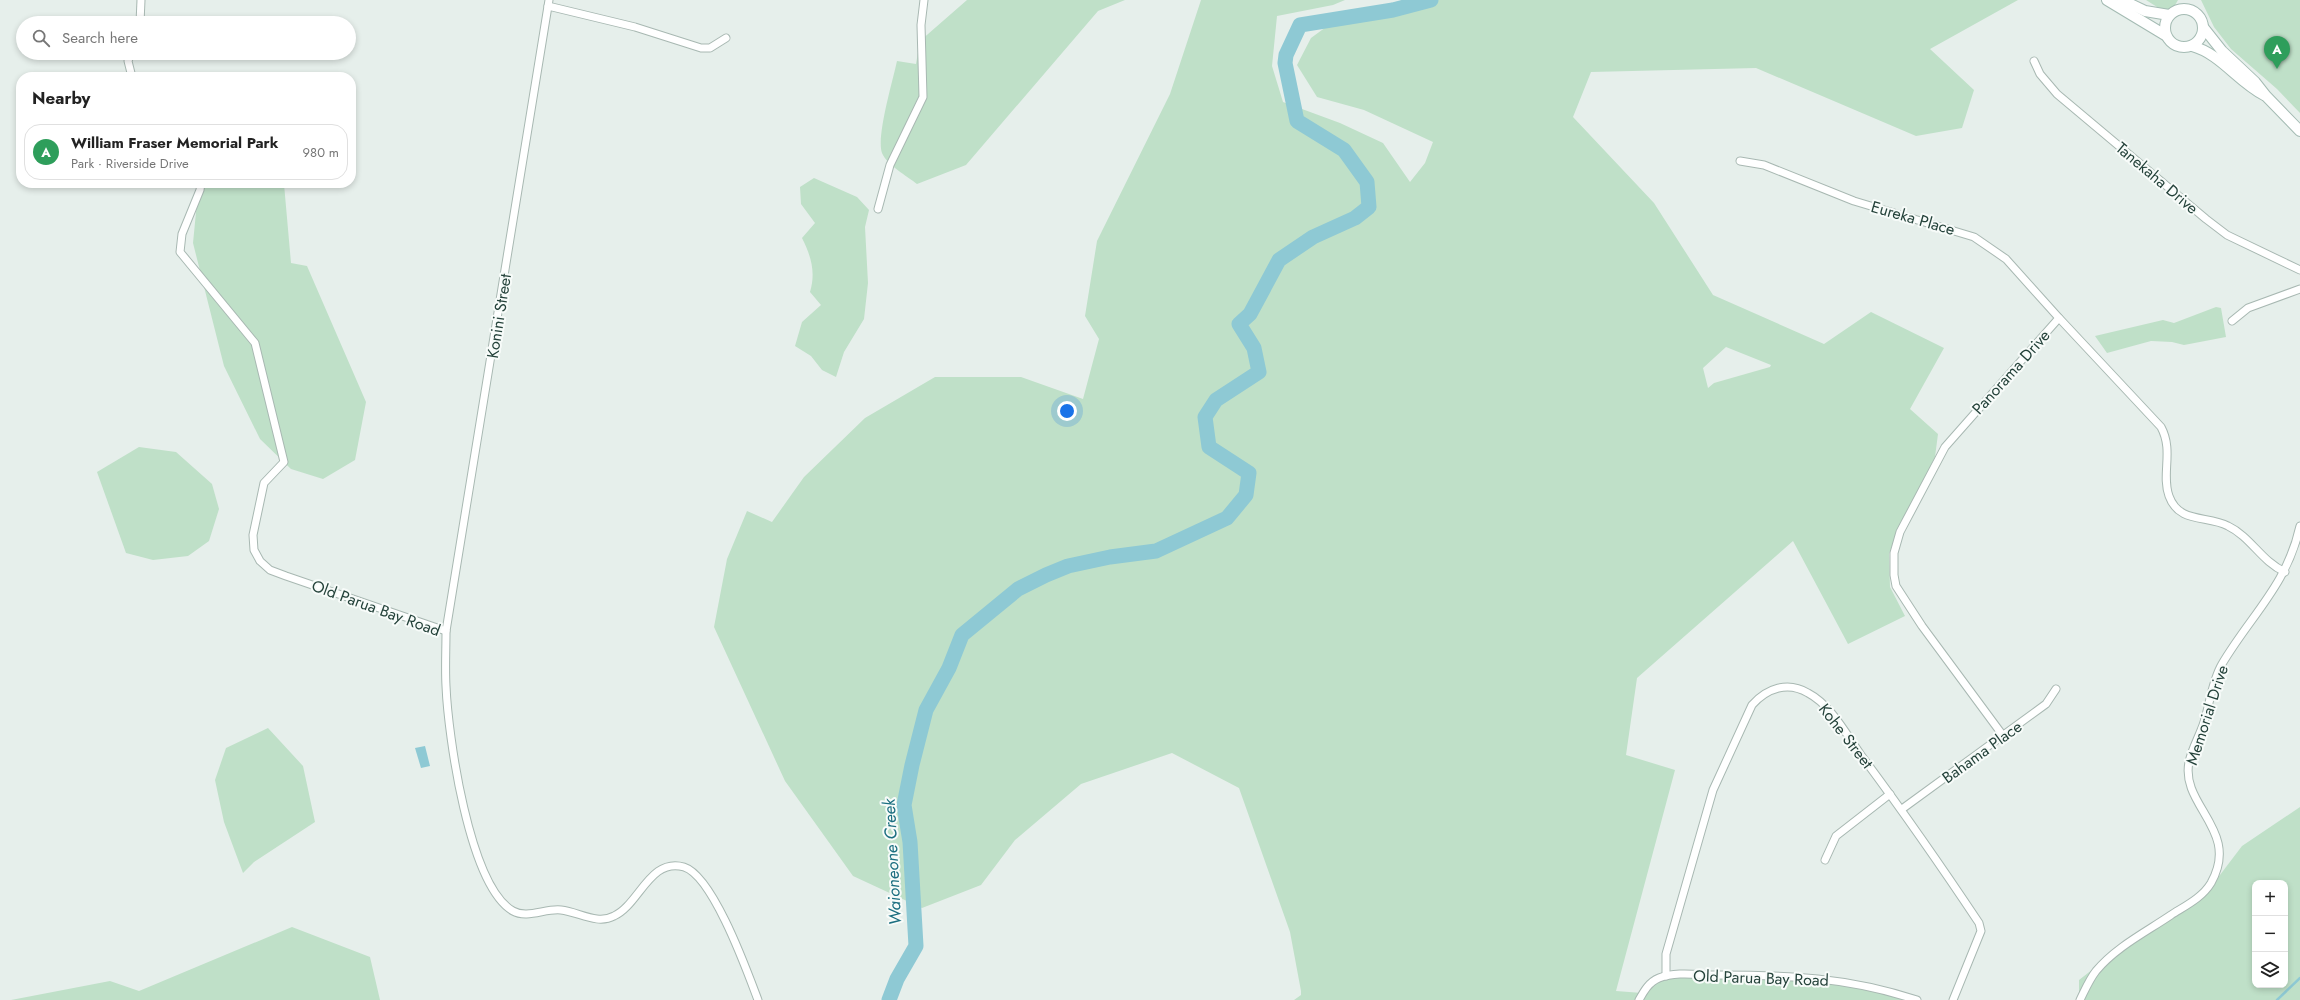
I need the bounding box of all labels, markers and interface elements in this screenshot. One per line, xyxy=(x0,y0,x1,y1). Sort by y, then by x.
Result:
search box xyxy=(16,16,356,60)
icon: search xyxy=(30,27,52,49)
text: Search here xyxy=(62,27,138,49)
pin: A xyxy=(2264,36,2290,69)
text: Nearby xyxy=(32,86,90,110)
text: William Fraser Memorial Park xyxy=(71,132,278,154)
street label: Tanekaha Drive xyxy=(2111,137,2203,219)
text: A xyxy=(41,143,51,162)
text: 980 m xyxy=(303,143,339,162)
text: Park · Riverside Drive xyxy=(71,154,189,173)
street label: Eureka Place xyxy=(1868,195,1958,241)
street label: Konini Street xyxy=(481,272,517,360)
street label: Panorama Drive xyxy=(1967,325,2055,419)
your location xyxy=(1057,401,1077,421)
street label: Old Parua Bay Road xyxy=(308,574,444,642)
street label: Memorial Drive xyxy=(2180,662,2234,768)
street label: Kohe Street xyxy=(1813,699,1879,774)
street label: Bahama Place xyxy=(1937,715,2027,789)
water label: Waioneone Creek xyxy=(877,797,907,926)
map controls xyxy=(2252,880,2288,988)
button: + xyxy=(2252,880,2288,916)
button: − xyxy=(2252,916,2288,952)
button: layers xyxy=(2252,952,2288,988)
street label: Old Parua Bay Road xyxy=(1693,964,1829,992)

